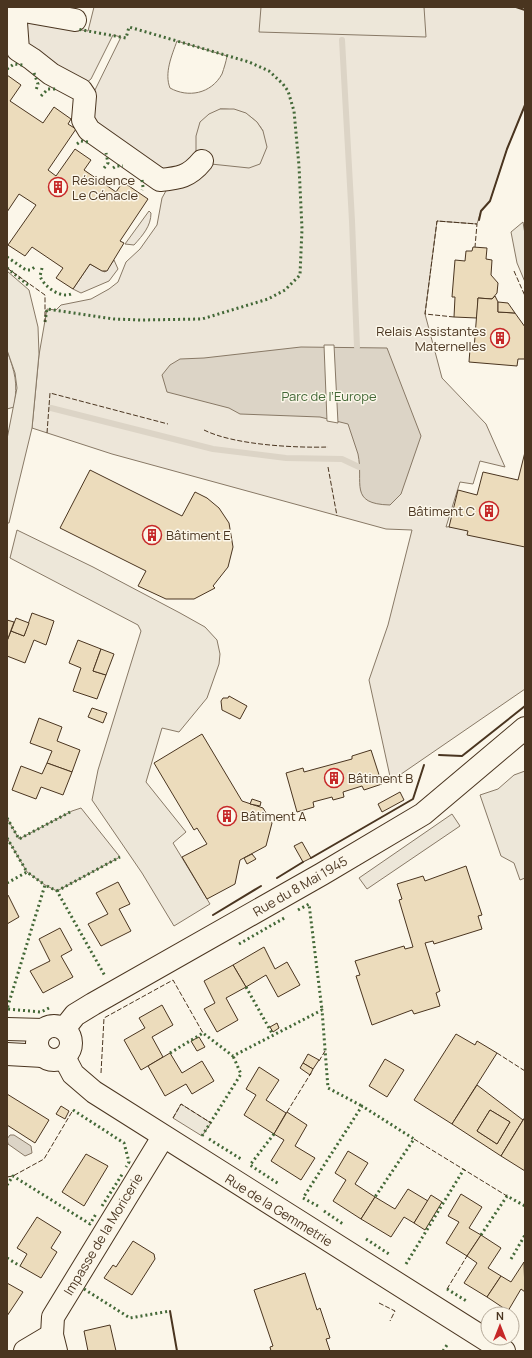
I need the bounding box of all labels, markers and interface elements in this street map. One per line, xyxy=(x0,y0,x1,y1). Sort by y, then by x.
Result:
place label: Résidence Le Cénacle xyxy=(72,171,139,204)
building icon: Résidence Le Cénacle xyxy=(47,176,69,198)
place label: Relais Assistantes Maternelles xyxy=(376,322,486,355)
building icon: Relais Assistantes Maternelles xyxy=(489,327,511,349)
park label: Parc de l’Europe xyxy=(281,387,377,405)
building icon: Bâtiment C xyxy=(478,500,500,522)
place label: Bâtiment C xyxy=(408,502,475,520)
building icon: Bâtiment E xyxy=(141,524,163,546)
place label: Bâtiment E xyxy=(166,526,231,544)
building icon: Bâtiment B xyxy=(323,767,345,789)
place label: Bâtiment B xyxy=(348,769,413,787)
building icon: Bâtiment A xyxy=(216,805,238,827)
place label: Bâtiment A xyxy=(241,807,307,825)
street label: Rue du 8 Mai 1945 xyxy=(249,852,351,920)
street label: Impasse de la Moricerie xyxy=(59,1169,147,1299)
street label: Rue de la Gemmetrie xyxy=(222,1170,337,1251)
north arrow xyxy=(480,1306,520,1346)
text: N xyxy=(496,1308,504,1323)

